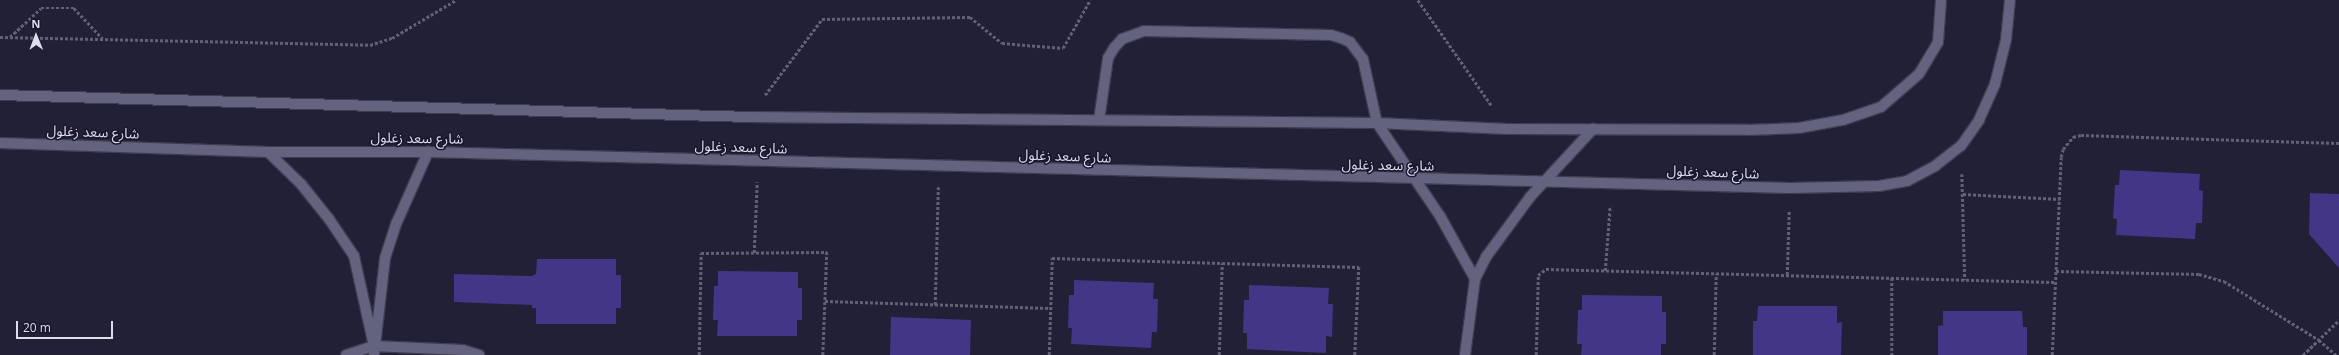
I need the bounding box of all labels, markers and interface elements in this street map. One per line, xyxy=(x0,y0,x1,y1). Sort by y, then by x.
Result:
north arrow xyxy=(16,16,56,56)
text: N xyxy=(31,16,40,31)
street label: شارع سعد زغلول xyxy=(46,122,140,142)
street label: شارع سعد زغلول xyxy=(371,129,463,147)
street label: شارع سعد زغلول xyxy=(694,137,788,157)
street label: شارع سعد زغلول xyxy=(1018,146,1112,166)
street label: شارع سعد زغلول xyxy=(1342,156,1434,174)
street label: شارع سعد زغلول xyxy=(1666,162,1760,182)
scale bar xyxy=(18,313,115,339)
text: 20 m xyxy=(23,319,51,336)

